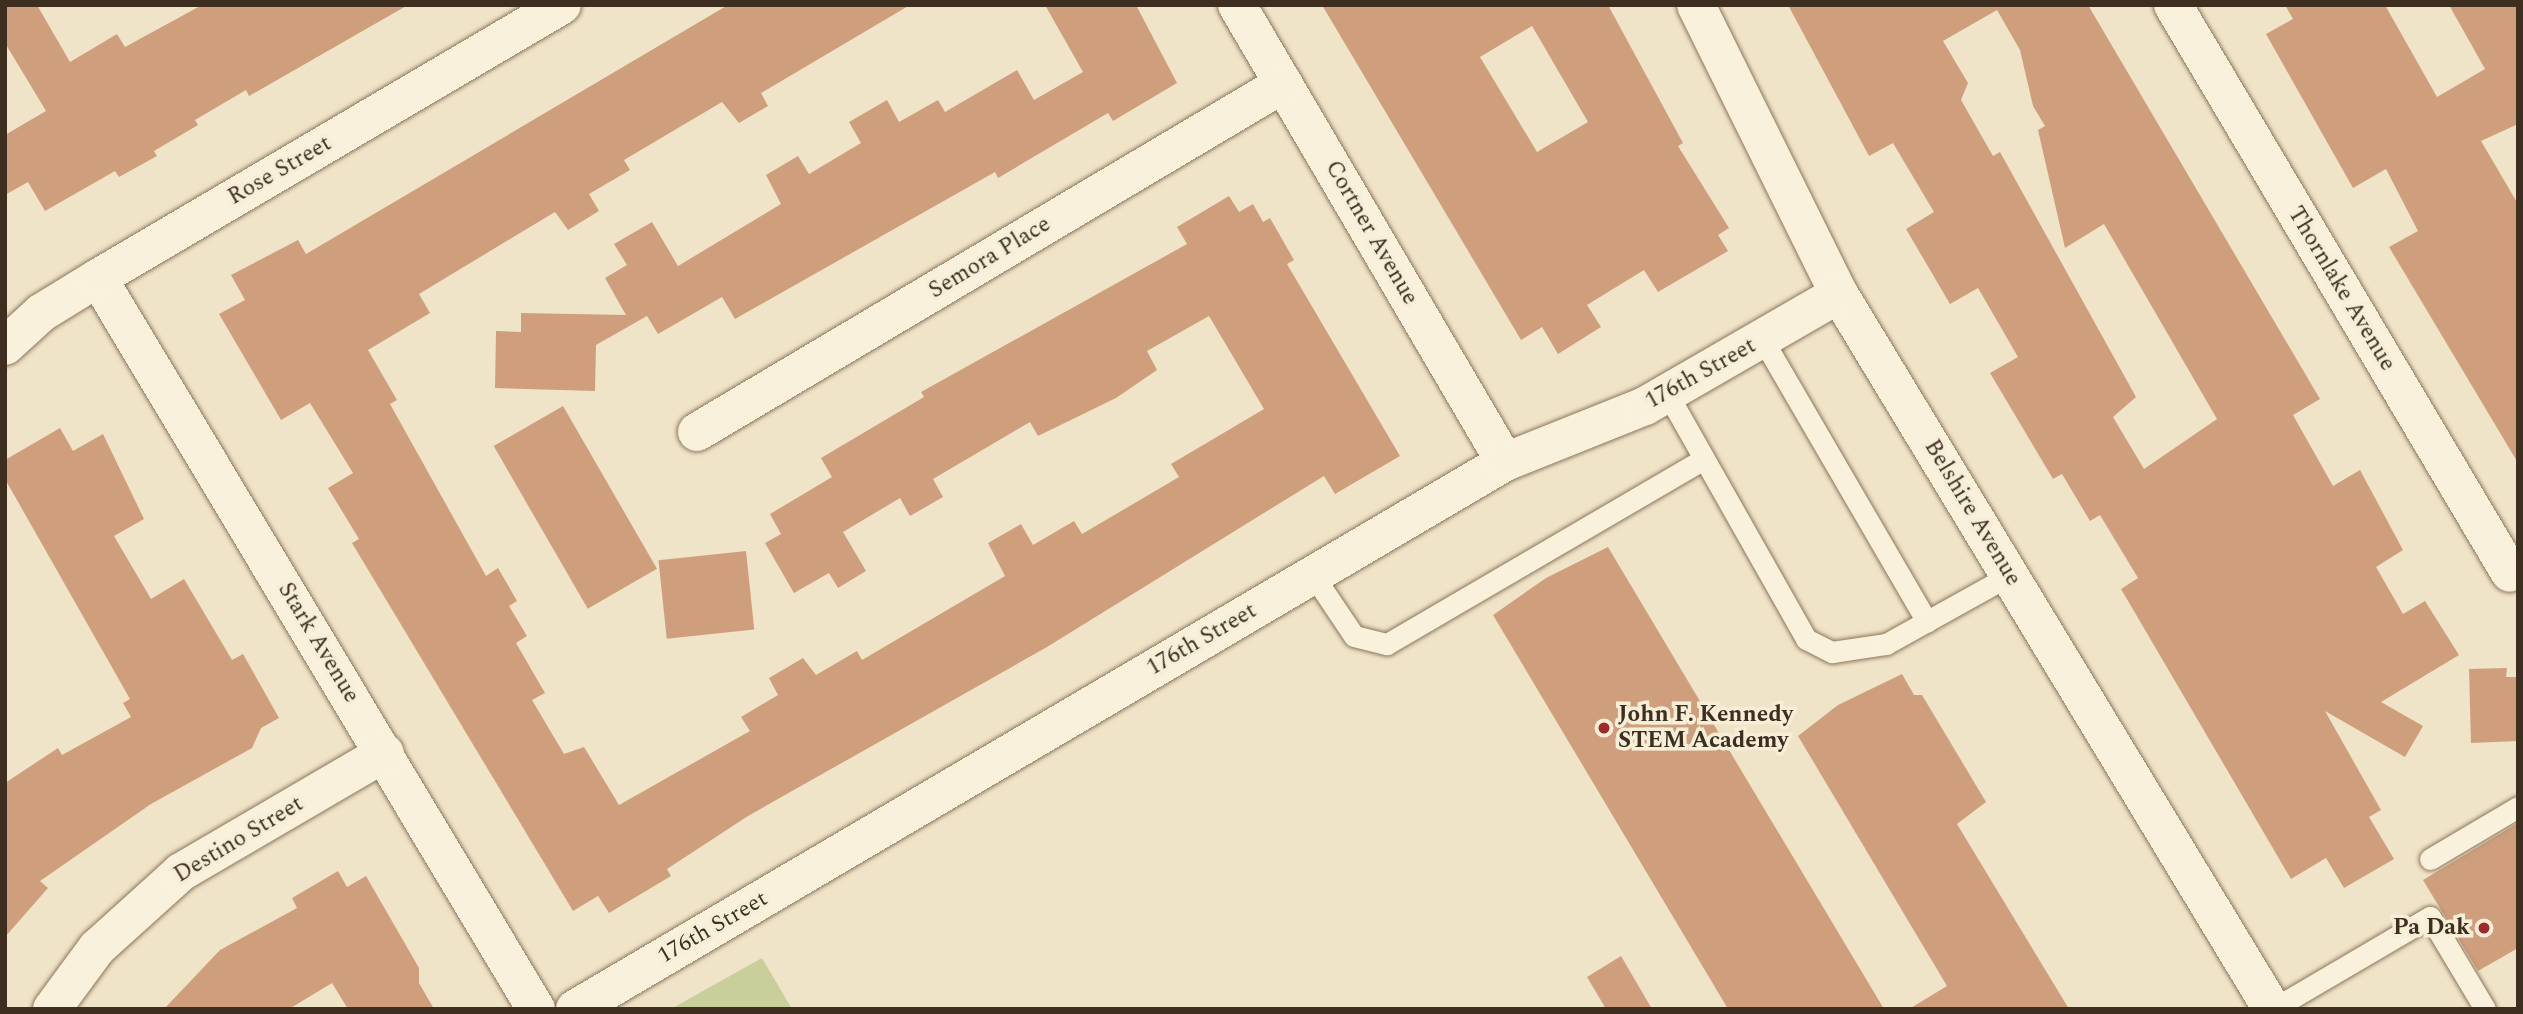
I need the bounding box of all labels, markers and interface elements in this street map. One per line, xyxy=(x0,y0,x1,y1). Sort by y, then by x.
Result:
street label: Rose Street xyxy=(223,130,337,212)
street label: Cortner Avenue xyxy=(1319,156,1423,310)
street label: Thornlake Avenue xyxy=(2281,202,2401,376)
street label: Semora Place xyxy=(924,211,1056,305)
street label: 176th Street xyxy=(1641,332,1761,416)
street label: Belshire Avenue xyxy=(1918,435,2026,591)
street label: Stark Avenue xyxy=(271,578,365,708)
street label: 176th Street xyxy=(1142,598,1262,682)
place label: John F. Kennedy STEM Academy xyxy=(1618,701,1793,755)
marker: John F. Kennedy STEM Academy xyxy=(1596,720,1612,736)
street label: Destino Street xyxy=(169,791,309,889)
street label: 176th Street xyxy=(653,886,773,970)
place label: Pa Dak xyxy=(2393,914,2470,942)
marker: Pa Dak xyxy=(2476,920,2492,936)

